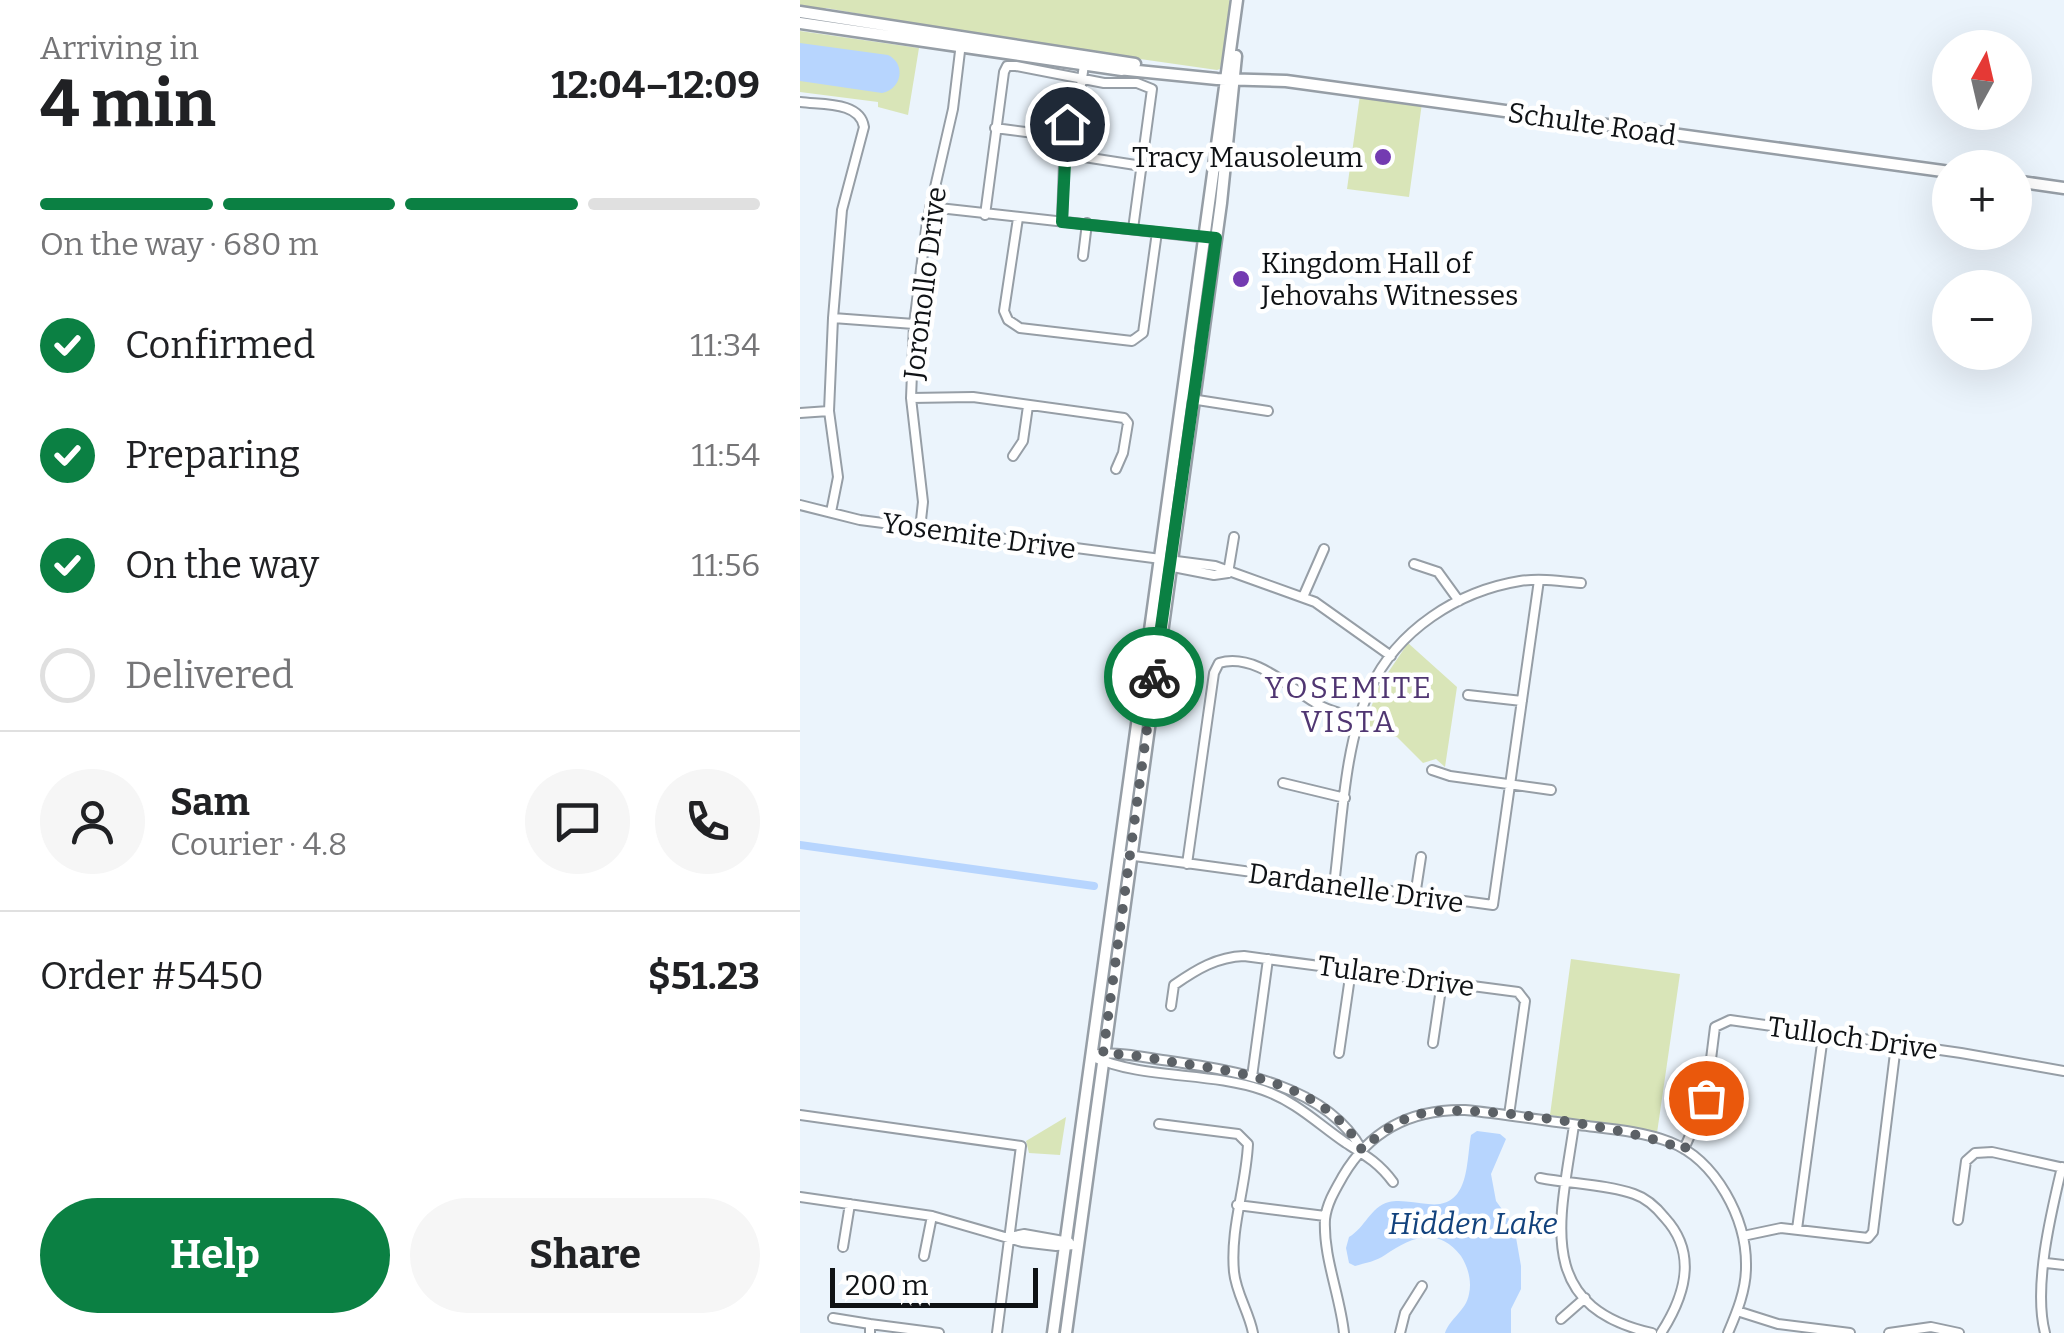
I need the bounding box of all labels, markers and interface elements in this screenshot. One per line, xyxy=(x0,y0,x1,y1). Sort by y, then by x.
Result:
text: Arriving in xyxy=(40,29,199,67)
north arrow xyxy=(1932,30,2032,130)
map controls xyxy=(1932,30,2032,370)
text: 12:04–12:09 xyxy=(551,62,760,108)
text: 4 min xyxy=(40,65,216,143)
pin xyxy=(1025,82,1110,167)
street label: Schulte Road xyxy=(1506,96,1678,152)
icon: home xyxy=(1040,97,1095,152)
place label: Tracy Mausoleum xyxy=(1132,141,1363,174)
marker: Tracy Mausoleum xyxy=(1372,146,1394,168)
button: + xyxy=(1932,150,2032,250)
street label: Joronollo Drive xyxy=(897,185,953,382)
text: On the way · 680 m xyxy=(40,225,318,263)
place label: Kingdom Hall of Jehovahs Witnesses xyxy=(1260,247,1519,312)
marker: Kingdom Hall of Jehovahs Witnesses xyxy=(1230,268,1252,290)
button: − xyxy=(1932,270,2032,370)
icon: check xyxy=(40,318,95,373)
text: Confirmed xyxy=(125,322,315,368)
text: 11:34 xyxy=(690,326,760,364)
icon: check xyxy=(40,428,95,483)
text: Preparing xyxy=(125,432,300,478)
text: 11:54 xyxy=(691,436,760,474)
street label: Yosemite Drive xyxy=(880,506,1078,566)
icon: check xyxy=(40,538,95,593)
text: On the way xyxy=(125,542,319,588)
text: 11:56 xyxy=(691,546,760,584)
courier xyxy=(1104,627,1204,727)
icon: bike xyxy=(1127,650,1182,705)
text: Delivered xyxy=(125,652,294,698)
district label: YOSEMITE VISTA xyxy=(1265,670,1433,740)
button: person xyxy=(40,769,145,874)
button: chat xyxy=(525,769,630,874)
button: phone xyxy=(655,769,760,874)
text: Sam xyxy=(170,779,250,825)
text: Courier · 4.8 xyxy=(170,825,347,863)
street label: Dardanelle Drive xyxy=(1246,857,1466,919)
street label: Tulare Drive xyxy=(1316,949,1476,1003)
text: Order #5450 xyxy=(40,953,264,999)
text: $51.23 xyxy=(648,953,760,999)
street label: Tulloch Drive xyxy=(1766,1010,1940,1066)
pin xyxy=(1664,1056,1749,1141)
icon: bag xyxy=(1679,1071,1734,1126)
button: Help xyxy=(40,1198,390,1313)
button: Share xyxy=(410,1198,760,1313)
water label: Hidden Lake xyxy=(1388,1206,1558,1242)
scale bar xyxy=(830,1263,1038,1308)
text: 200 m xyxy=(845,1269,928,1302)

